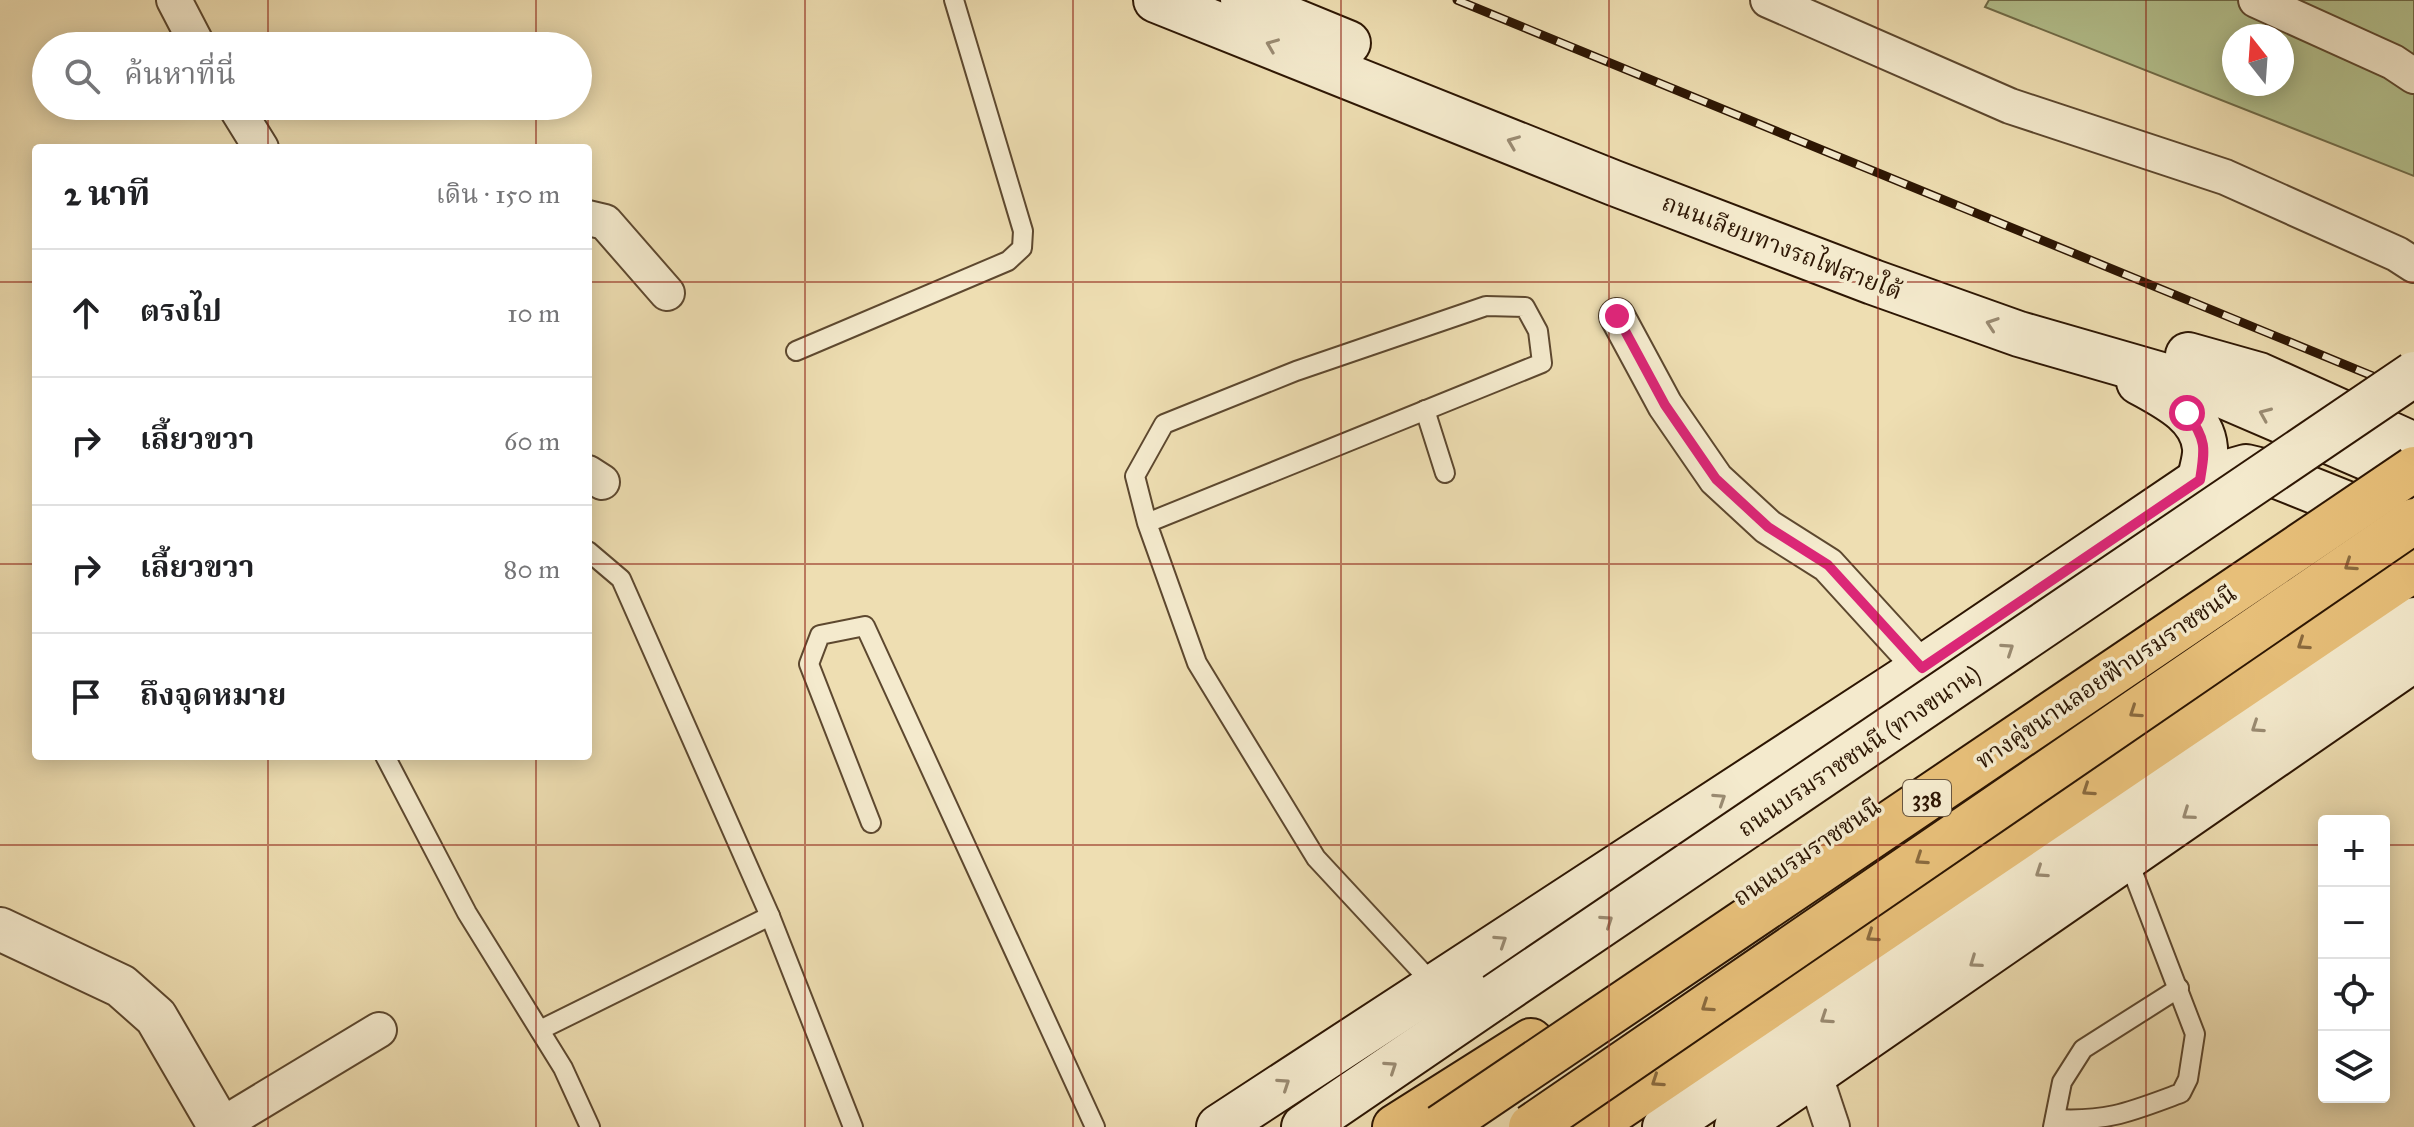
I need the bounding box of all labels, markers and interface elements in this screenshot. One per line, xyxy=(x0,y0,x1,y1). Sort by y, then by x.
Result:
north arrow xyxy=(2222,24,2294,96)
search box xyxy=(32,32,592,120)
one-way arrow xyxy=(1266,39,1280,55)
icon: search xyxy=(60,54,104,98)
text: ค้นหาที่นี่ xyxy=(124,56,236,92)
one-way arrow xyxy=(1507,136,1522,152)
text: 2 นาที xyxy=(64,173,150,214)
text: เดิน · 150 m xyxy=(436,178,560,210)
street label: ถนนเลียบทางรถไฟสายใต้ xyxy=(1658,185,1907,307)
icon: ahead xyxy=(64,291,108,335)
text: ตรงไป xyxy=(140,293,222,329)
text: 10 m xyxy=(507,297,560,329)
route end xyxy=(1599,298,1635,334)
one-way arrow xyxy=(1986,318,2000,334)
route start xyxy=(2169,395,2205,431)
one-way arrow xyxy=(2259,407,2273,423)
icon: right xyxy=(64,419,108,463)
text: เลี้ยวขวา xyxy=(140,421,254,457)
text: 60 m xyxy=(504,425,560,457)
icon: right xyxy=(64,547,108,591)
text: เลี้ยวขวา xyxy=(140,549,254,585)
text: 80 m xyxy=(504,553,560,585)
one-way arrow xyxy=(2344,555,2358,570)
street label: ทางคู่ขนานลอยฟ้าบรมราชชนนี xyxy=(1970,578,2242,776)
one-way arrow xyxy=(2297,634,2312,649)
one-way arrow xyxy=(1999,644,2014,659)
street label: ถนนบรมราชชนนี (ทางขนาน) xyxy=(1732,659,1986,843)
icon: arrive xyxy=(64,675,108,719)
text: ถึงจุดหมาย xyxy=(140,677,286,713)
one-way arrow xyxy=(2130,702,2144,717)
one-way arrow xyxy=(2251,717,2265,732)
road number: 338 xyxy=(1903,780,1951,816)
one-way arrow xyxy=(2082,780,2096,795)
street label: ถนนบรมราชชนนี xyxy=(1727,791,1887,913)
one-way arrow xyxy=(1711,794,1725,809)
one-way arrow xyxy=(2183,804,2197,819)
map controls xyxy=(2318,815,2390,1103)
button: + xyxy=(2318,815,2390,887)
one-way arrow xyxy=(1916,849,1930,864)
one-way arrow xyxy=(2036,863,2050,878)
button: − xyxy=(2318,887,2390,959)
one-way arrow xyxy=(1599,916,1613,931)
one-way arrow xyxy=(1867,926,1881,941)
one-way arrow xyxy=(1493,936,1507,951)
one-way arrow xyxy=(1969,952,1983,967)
button: locate xyxy=(2318,959,2390,1031)
one-way arrow xyxy=(1701,997,1715,1012)
one-way arrow xyxy=(1820,1008,1834,1023)
button: layers xyxy=(2318,1031,2390,1103)
one-way arrow xyxy=(1383,1062,1397,1077)
one-way arrow xyxy=(1652,1072,1666,1087)
one-way arrow xyxy=(1276,1079,1290,1094)

